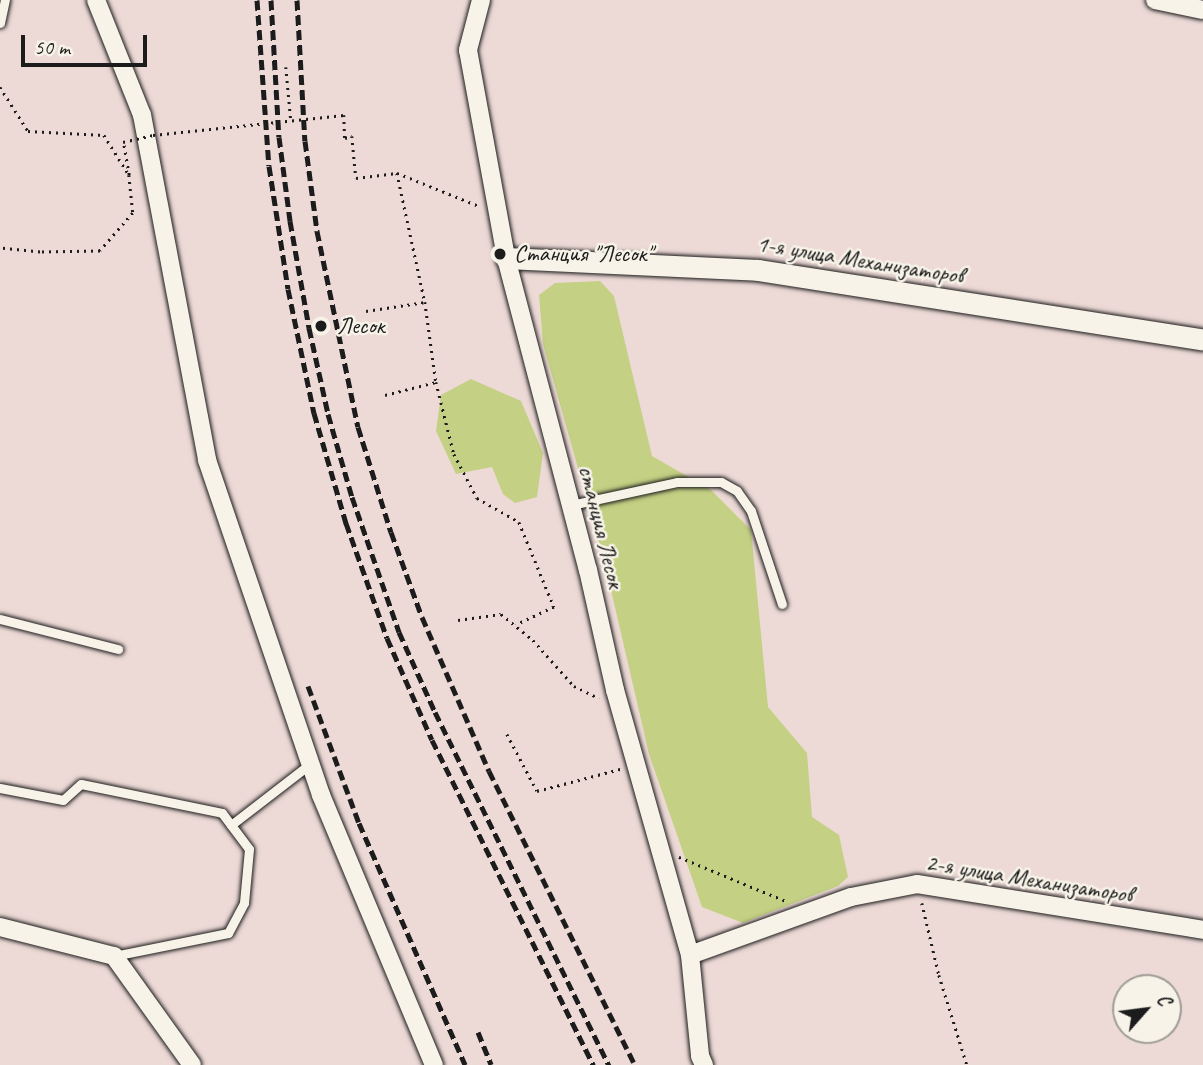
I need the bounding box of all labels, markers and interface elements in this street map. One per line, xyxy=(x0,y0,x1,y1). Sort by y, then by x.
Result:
scale bar xyxy=(24,21,150,65)
text: 50 m xyxy=(34,34,70,60)
street label: 1-я улица Механизаторов xyxy=(755,229,965,291)
place label: Станция "Лесок" xyxy=(514,240,652,268)
marker: Станция "Лесок" xyxy=(492,246,508,262)
place label: Лесок xyxy=(337,312,385,340)
marker: Лесок xyxy=(311,316,331,336)
street label: станция Лесок xyxy=(572,462,630,592)
street label: 2-я улица Механизаторов xyxy=(924,848,1134,910)
north arrow xyxy=(1112,974,1182,1044)
text: С xyxy=(1151,990,1177,1010)

